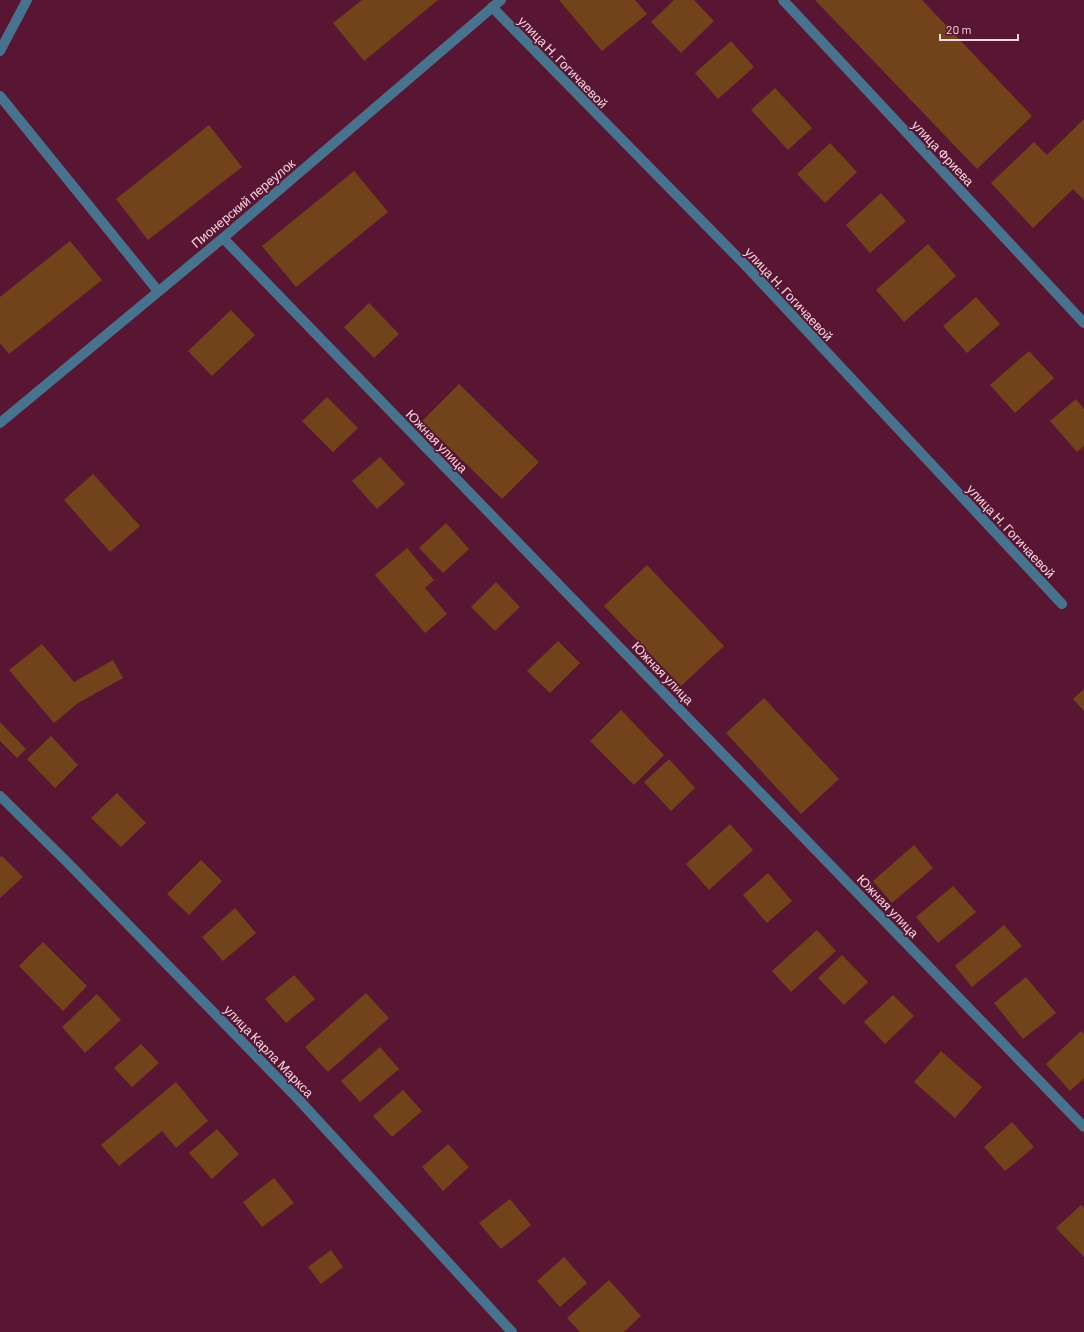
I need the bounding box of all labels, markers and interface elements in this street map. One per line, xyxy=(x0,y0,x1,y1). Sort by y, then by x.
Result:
street label: улица Н. Гогичаевой xyxy=(515,13,611,111)
scale bar xyxy=(940,16,1018,42)
text: 20 m xyxy=(946,22,972,36)
street label: улица Фриева xyxy=(909,117,978,190)
street label: Пионерский переулок xyxy=(188,155,298,251)
street label: улица Н. Гогичаевой xyxy=(742,244,836,344)
street label: Южная улица xyxy=(403,406,472,476)
street label: улица Н. Гогичаевой xyxy=(964,481,1058,581)
street label: Южная улица xyxy=(629,638,698,708)
street label: Южная улица xyxy=(854,871,923,941)
street label: улица Карла Маркса xyxy=(221,1001,318,1101)

